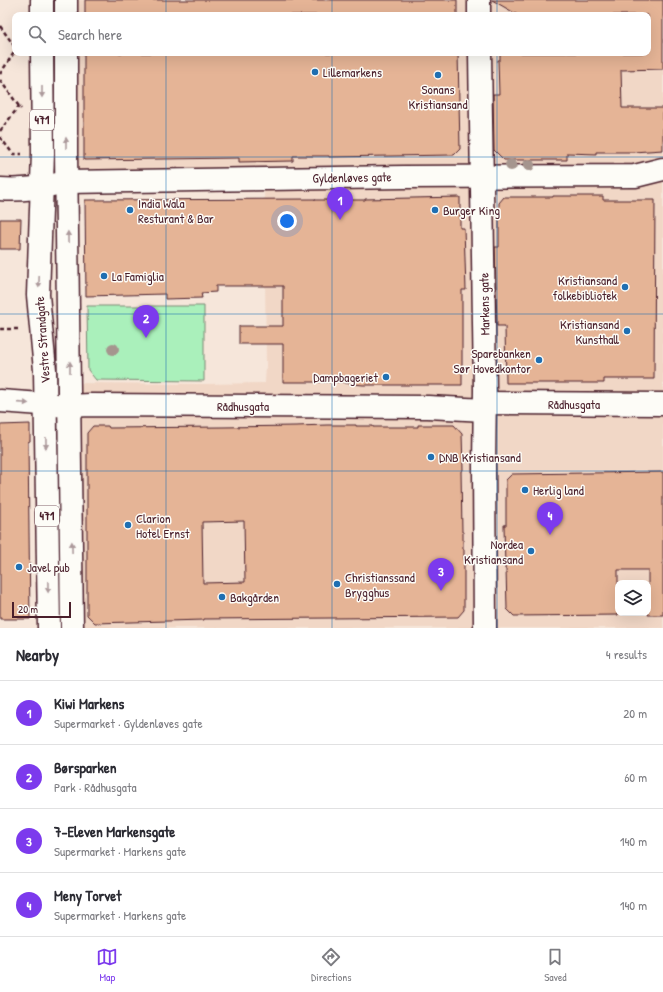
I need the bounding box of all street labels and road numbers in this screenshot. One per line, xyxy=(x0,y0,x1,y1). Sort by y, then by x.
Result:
road number: 471 xyxy=(30,110,54,130)
street label: Gyldenløves gate xyxy=(312,167,392,187)
street label: Markens gate xyxy=(474,272,494,336)
street label: Vestre Strandgate xyxy=(30,296,54,384)
street label: Rådhusgata xyxy=(548,395,600,413)
street label: Rådhusgata xyxy=(217,397,269,415)
road number: 471 xyxy=(35,506,59,526)

